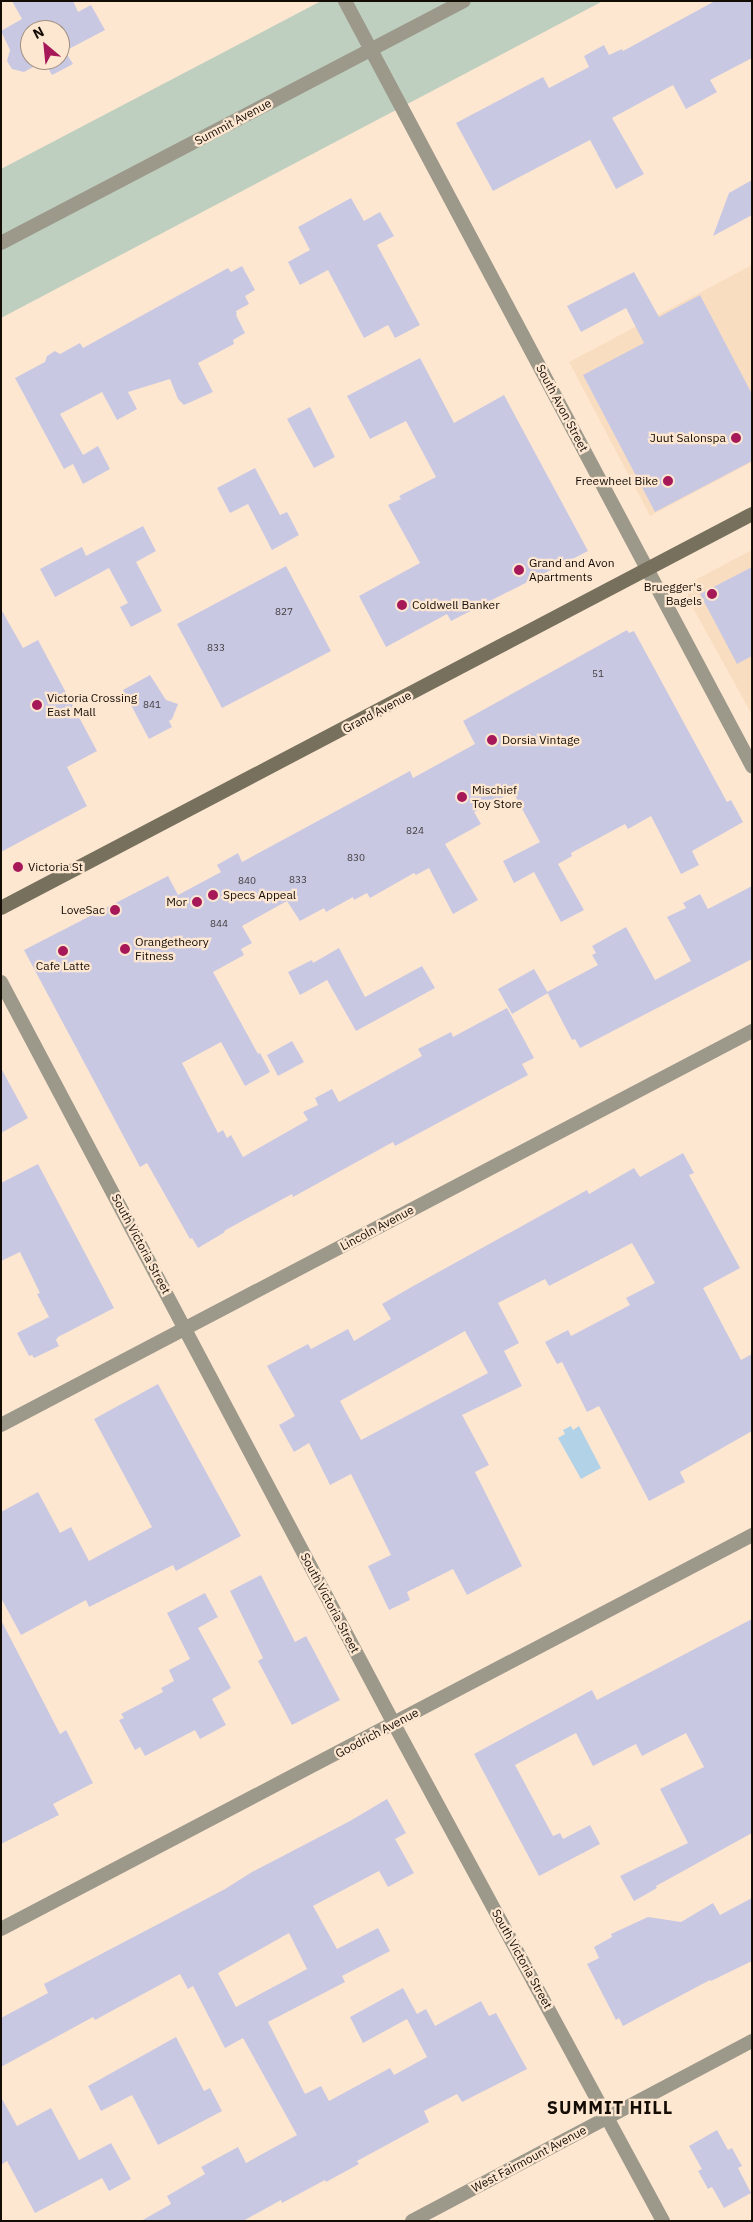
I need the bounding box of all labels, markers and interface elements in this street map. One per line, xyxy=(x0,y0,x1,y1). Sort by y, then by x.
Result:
north arrow xyxy=(20,20,70,70)
text: N xyxy=(30,22,47,43)
street label: Summit Avenue xyxy=(192,96,274,148)
street label: South Avon Street xyxy=(533,362,591,454)
place label: Juut Salonspa xyxy=(650,431,726,445)
marker: Juut Salonspa xyxy=(730,432,742,444)
place label: Freewheel Bike xyxy=(575,474,658,488)
marker: Freewheel Bike xyxy=(662,475,674,487)
place label: Grand and Avon Apartments xyxy=(529,556,615,584)
marker: Grand and Avon Apartments xyxy=(513,564,525,576)
place label: Bruegger's Bagels xyxy=(644,580,702,608)
marker: Bruegger's Bagels xyxy=(706,588,718,600)
place label: Coldwell Banker xyxy=(412,598,500,612)
marker: Coldwell Banker xyxy=(396,599,408,611)
house number: 827 xyxy=(275,606,293,618)
house number: 833 xyxy=(207,642,225,654)
house number: 51 xyxy=(592,668,604,680)
street label: Grand Avenue xyxy=(340,688,414,736)
place label: Victoria Crossing East Mall xyxy=(47,691,137,719)
marker: Victoria Crossing East Mall xyxy=(31,699,43,711)
house number: 841 xyxy=(143,699,161,711)
place label: Dorsia Vintage xyxy=(502,733,580,747)
marker: Dorsia Vintage xyxy=(486,734,498,746)
place label: Mischief Toy Store xyxy=(472,783,522,811)
marker: Mischief Toy Store xyxy=(456,791,468,803)
house number: 824 xyxy=(406,825,424,837)
house number: 830 xyxy=(347,852,365,864)
place label: Victoria St xyxy=(28,860,83,874)
marker: Victoria St xyxy=(12,861,24,873)
house number: 833 xyxy=(289,874,307,886)
house number: 840 xyxy=(238,875,256,887)
place label: Specs Appeal xyxy=(223,888,296,902)
marker: Specs Appeal xyxy=(207,889,219,901)
place label: Mor xyxy=(166,895,187,909)
marker: Mor xyxy=(191,896,203,908)
place label: LoveSac xyxy=(61,903,105,917)
marker: LoveSac xyxy=(109,904,121,916)
house number: 844 xyxy=(210,918,228,930)
place label: Orangetheory Fitness xyxy=(135,935,209,963)
marker: Orangetheory Fitness xyxy=(119,943,131,955)
marker: Cafe Latte xyxy=(57,945,69,957)
place label: Cafe Latte xyxy=(36,959,90,973)
street label: South Victoria Street xyxy=(109,1192,173,1296)
street label: Lincoln Avenue xyxy=(338,1203,416,1253)
street label: South Victoria Street xyxy=(298,1551,362,1655)
street label: Goodrich Avenue xyxy=(333,1705,421,1761)
street label: South Victoria Street xyxy=(489,1907,555,2011)
district label: SUMMIT HILL xyxy=(545,2097,675,2119)
street label: West Fairmount Avenue xyxy=(469,2123,589,2195)

